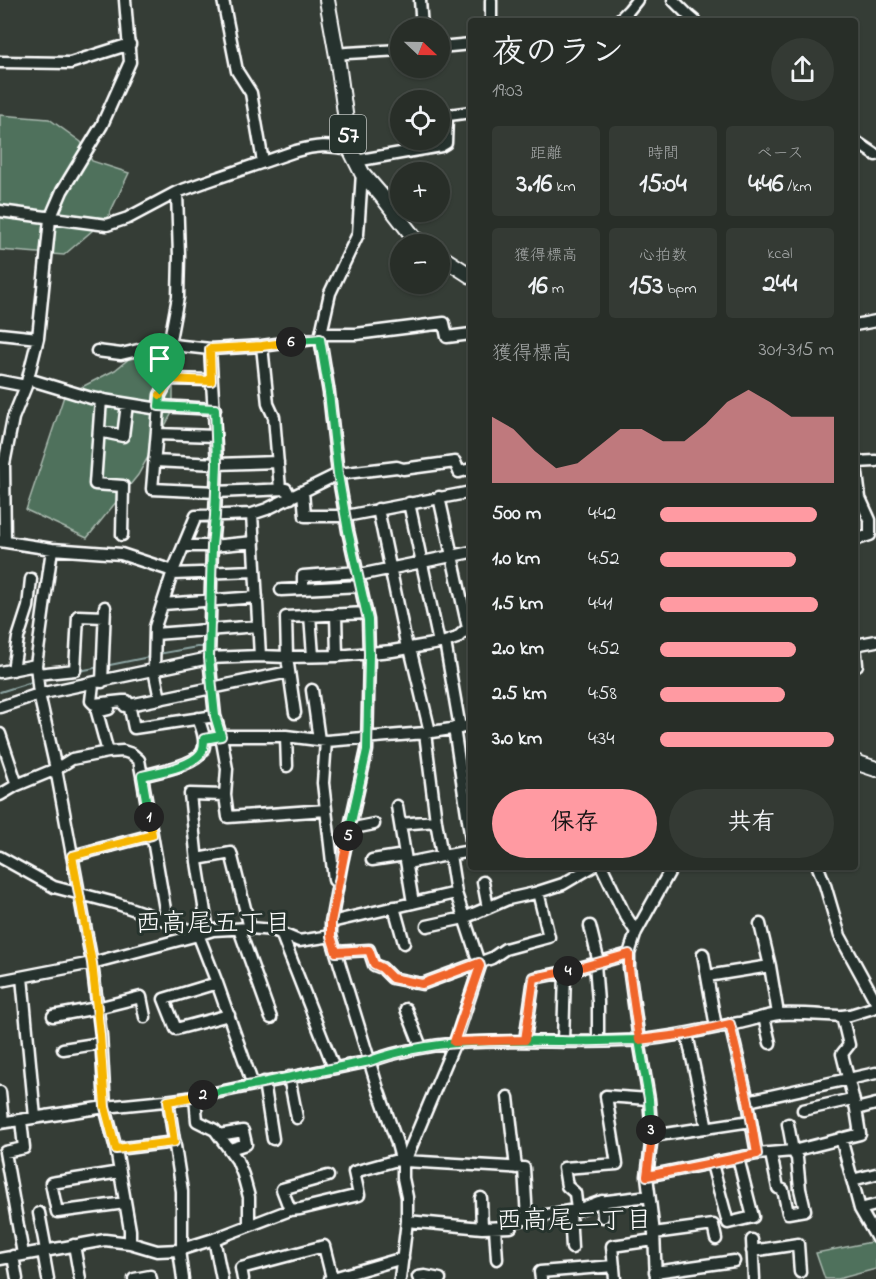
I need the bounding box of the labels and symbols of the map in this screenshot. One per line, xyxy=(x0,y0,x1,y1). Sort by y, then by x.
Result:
north arrow xyxy=(390,18,450,78)
road number: 57 xyxy=(330,115,366,153)
pin: 6 xyxy=(276,327,306,357)
pin xyxy=(134,333,185,395)
pin: 1 xyxy=(134,802,164,832)
pin: 5 xyxy=(333,821,363,851)
district label: 西高尾五丁目 xyxy=(135,906,291,944)
pin: 4 xyxy=(553,956,583,986)
pin: 2 xyxy=(188,1080,218,1110)
pin: 3 xyxy=(636,1115,666,1145)
district label: 西高尾二丁目 xyxy=(496,1203,652,1241)

